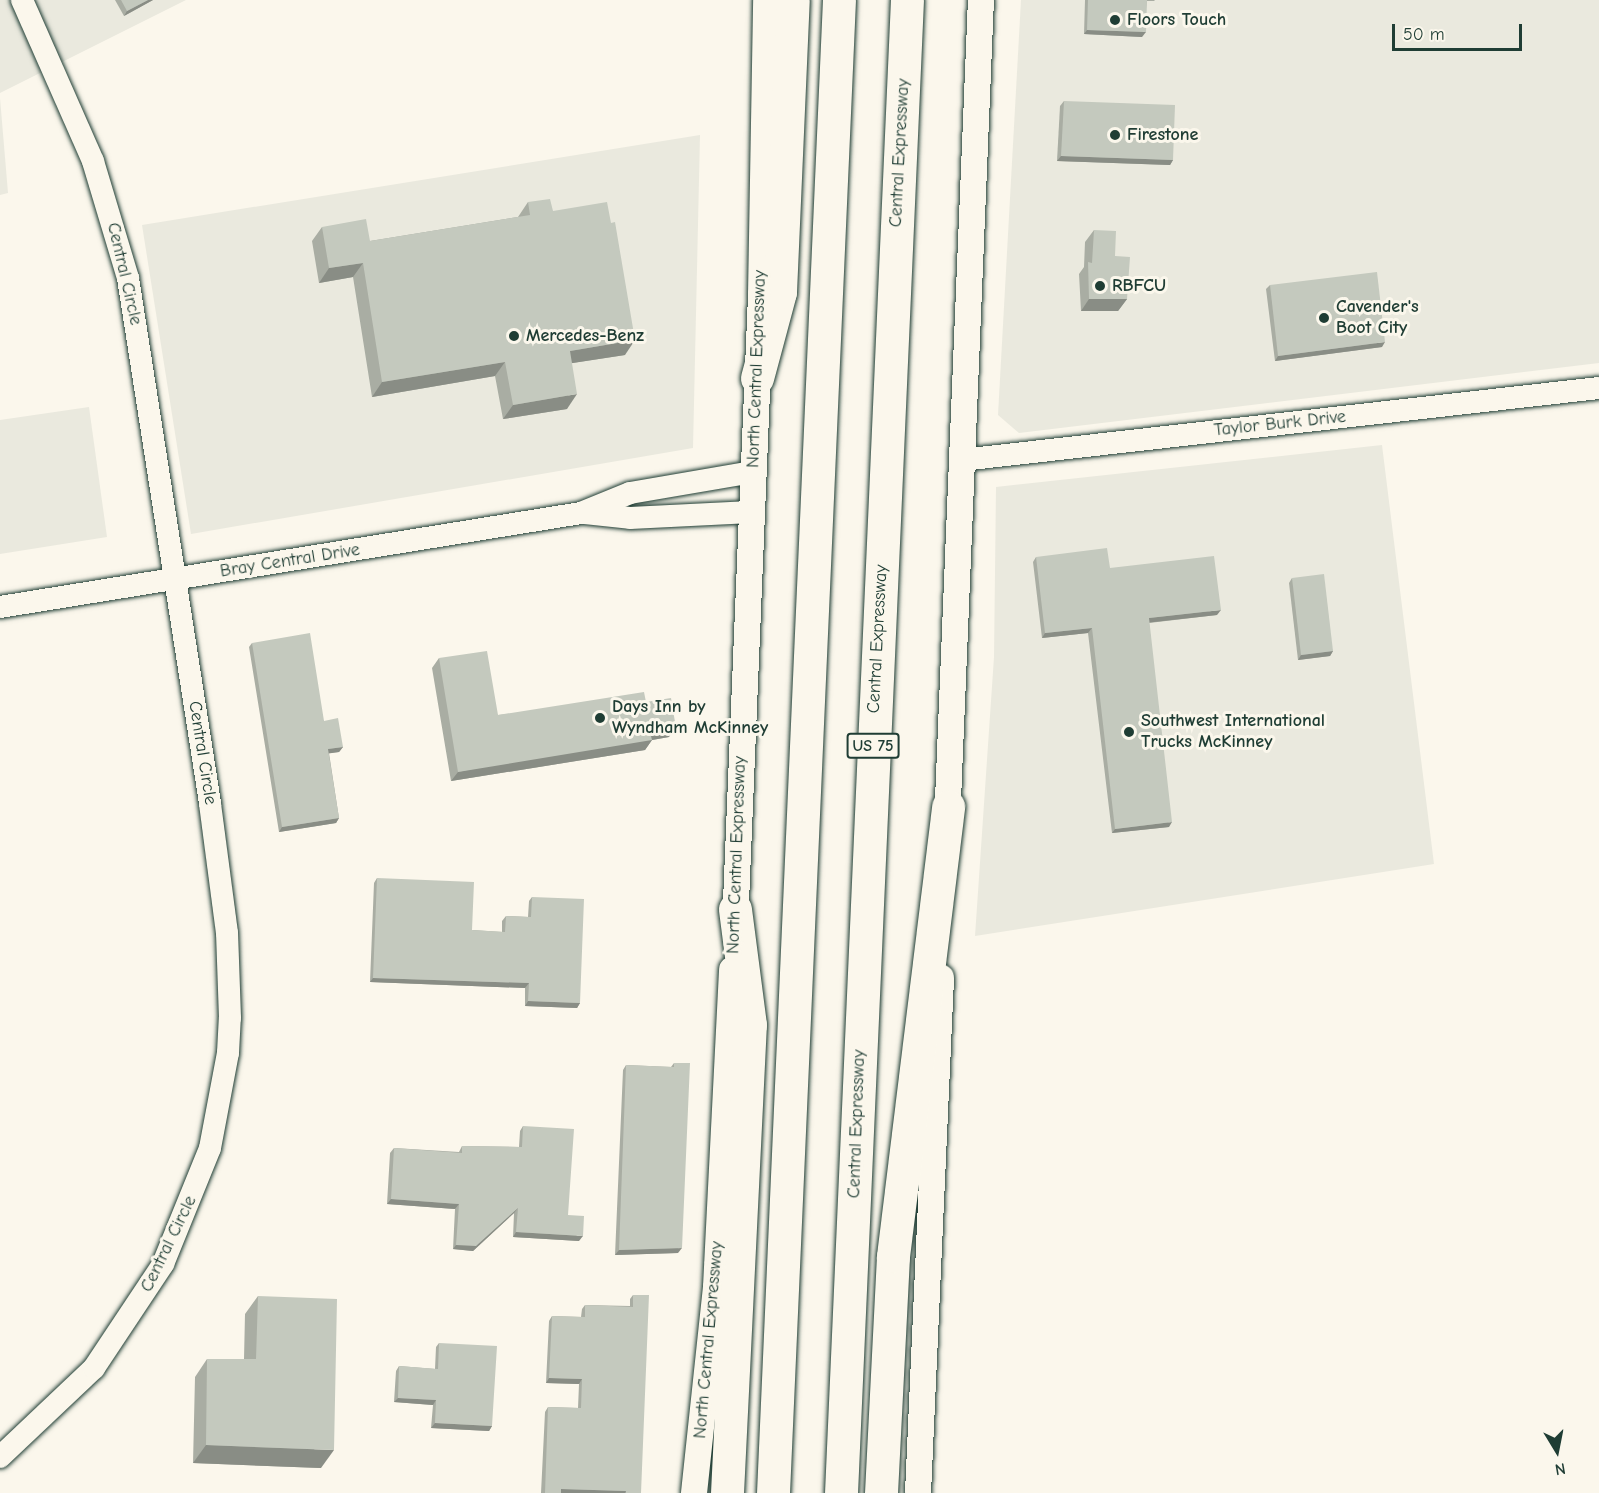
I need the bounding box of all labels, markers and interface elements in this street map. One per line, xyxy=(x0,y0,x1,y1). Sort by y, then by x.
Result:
place label: Floors Touch xyxy=(1127,9,1226,31)
scale bar xyxy=(1395,12,1526,50)
marker: Floors Touch xyxy=(1108,13,1122,27)
text: 50 m xyxy=(1403,24,1445,45)
street label: Central Expressway xyxy=(885,78,915,228)
place label: Firestone xyxy=(1127,124,1198,146)
marker: Firestone xyxy=(1108,128,1122,142)
street label: Central Circle xyxy=(102,221,146,327)
street label: North Central Expressway xyxy=(743,270,771,468)
place label: RBFCU xyxy=(1112,275,1166,297)
marker: RBFCU xyxy=(1093,279,1107,293)
place label: Cavender's Boot City xyxy=(1336,297,1419,340)
marker: Cavender's Boot City xyxy=(1317,311,1331,325)
place label: Mercedes-Benz xyxy=(526,325,644,347)
marker: Mercedes-Benz xyxy=(507,329,521,343)
street label: Taylor Burk Drive xyxy=(1213,406,1347,442)
street label: Bray Central Drive xyxy=(219,539,361,583)
street label: Central Expressway xyxy=(863,564,893,714)
place label: Days Inn by Wyndham McKinney xyxy=(612,697,768,740)
street label: Central Circle xyxy=(183,700,221,806)
marker: Days Inn by Wyndham McKinney xyxy=(593,711,607,725)
place label: Southwest International Trucks McKinney xyxy=(1141,711,1325,754)
marker: Southwest International Trucks McKinney xyxy=(1122,725,1136,739)
road number: US 75 xyxy=(846,733,900,759)
street label: North Central Expressway xyxy=(723,756,751,954)
street label: Central Expressway xyxy=(844,1049,870,1199)
street label: Central Circle xyxy=(136,1192,202,1296)
street label: North Central Expressway xyxy=(690,1240,728,1440)
north arrow xyxy=(1527,1421,1587,1481)
text: N xyxy=(1553,1459,1567,1478)

